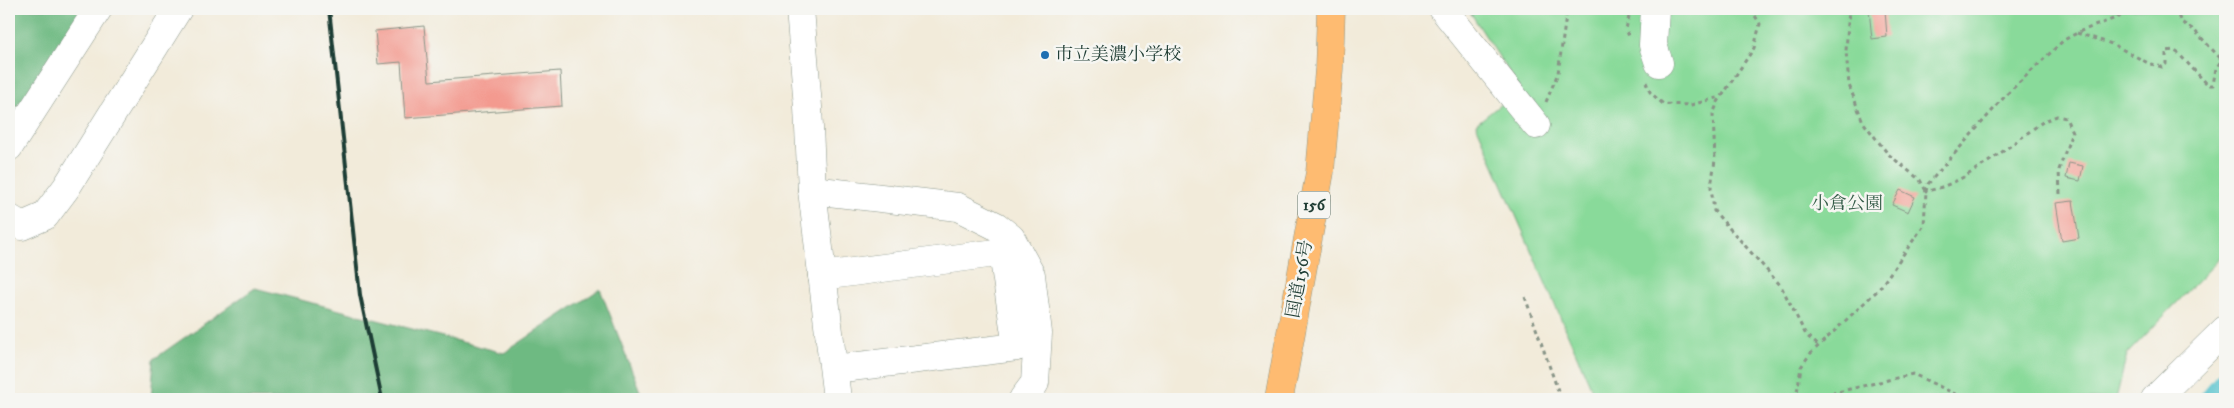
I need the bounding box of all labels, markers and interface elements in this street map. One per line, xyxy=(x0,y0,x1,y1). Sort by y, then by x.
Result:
place label: 市立美濃小学校 xyxy=(1055,44,1181,66)
marker: 市立美濃小学校 xyxy=(1039,49,1051,61)
road number: 156 xyxy=(1298,192,1330,218)
park label: 小倉公園 xyxy=(1811,193,1883,215)
street label: 国道156号 xyxy=(1282,238,1318,320)

